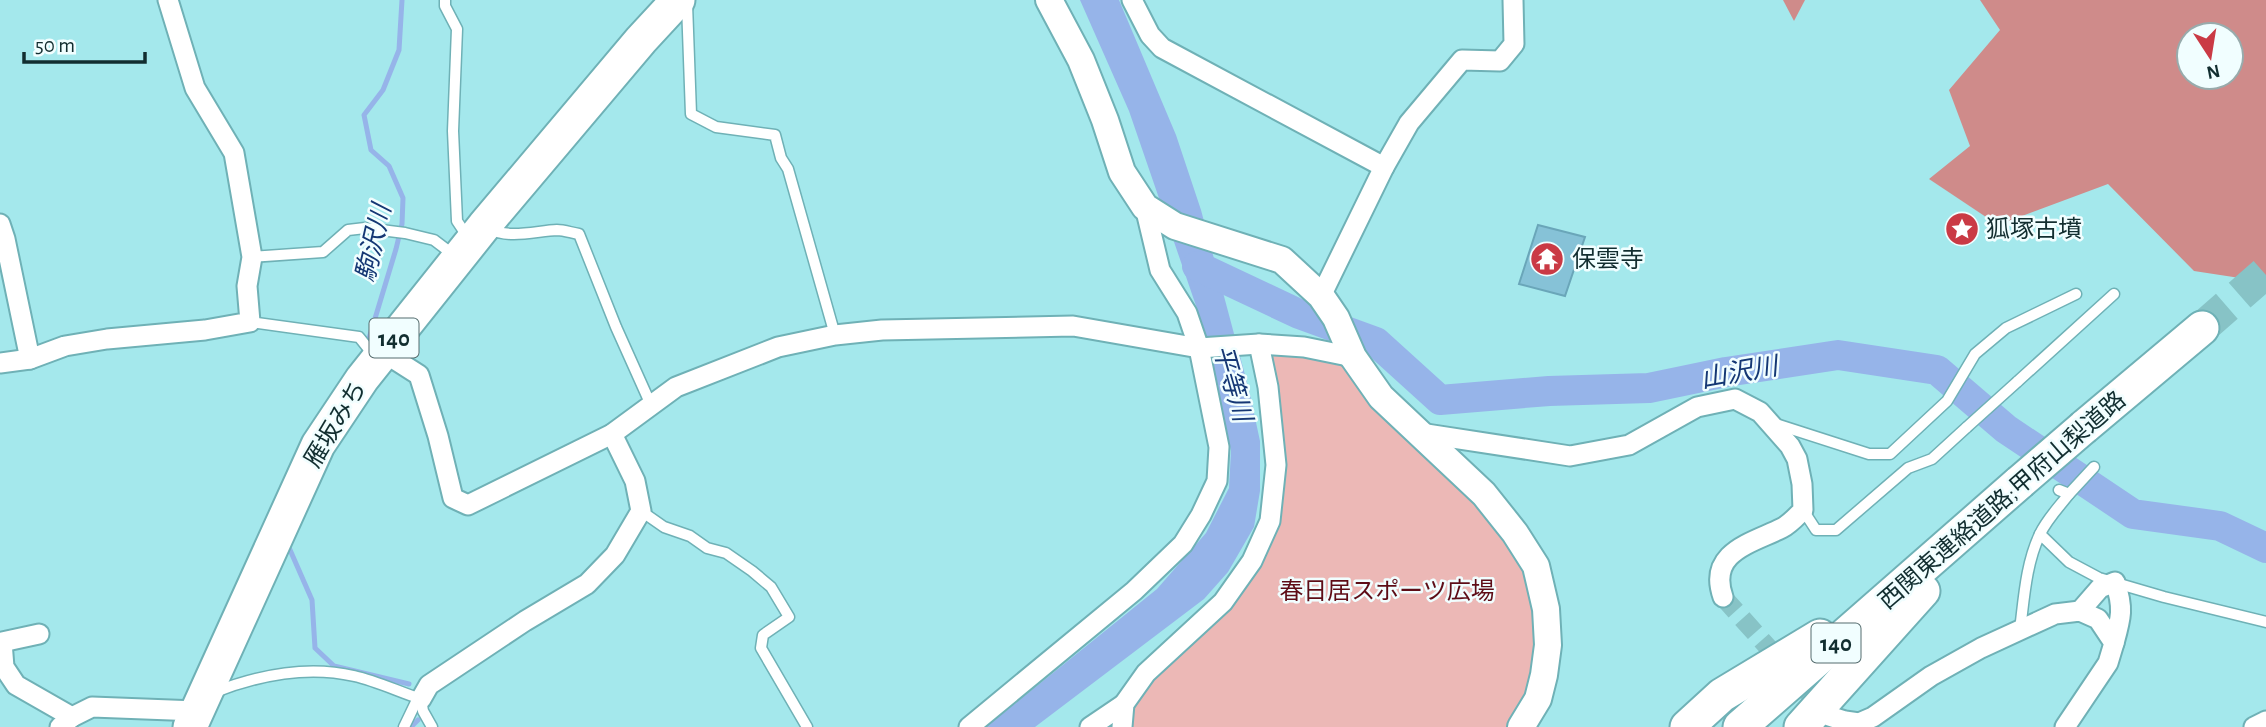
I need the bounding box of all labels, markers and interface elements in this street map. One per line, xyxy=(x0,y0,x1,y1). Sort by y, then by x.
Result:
scale bar xyxy=(24,21,145,65)
north arrow xyxy=(2175,21,2245,91)
text: 50 m xyxy=(35,35,75,56)
text: N xyxy=(2205,60,2222,82)
water label: 駒沢川 xyxy=(352,199,396,284)
place icon: 狐塚古墳 xyxy=(1943,210,1981,248)
place label: 狐塚古墳 xyxy=(1986,216,2082,242)
temple icon: 保雲寺 xyxy=(1528,240,1566,278)
place label: 保雲寺 xyxy=(1572,246,1644,272)
road number: 140 xyxy=(370,318,418,358)
water label: 平等川 xyxy=(1209,342,1257,427)
water label: 山沢川 xyxy=(1698,352,1783,393)
street label: 雁坂みち xyxy=(299,376,371,472)
street label: 西関東連絡道路;甲府山梨道路 xyxy=(1874,386,2130,614)
park label: 春日居スポーツ広場 xyxy=(1279,578,1495,604)
road number: 140 xyxy=(1812,624,1860,663)

